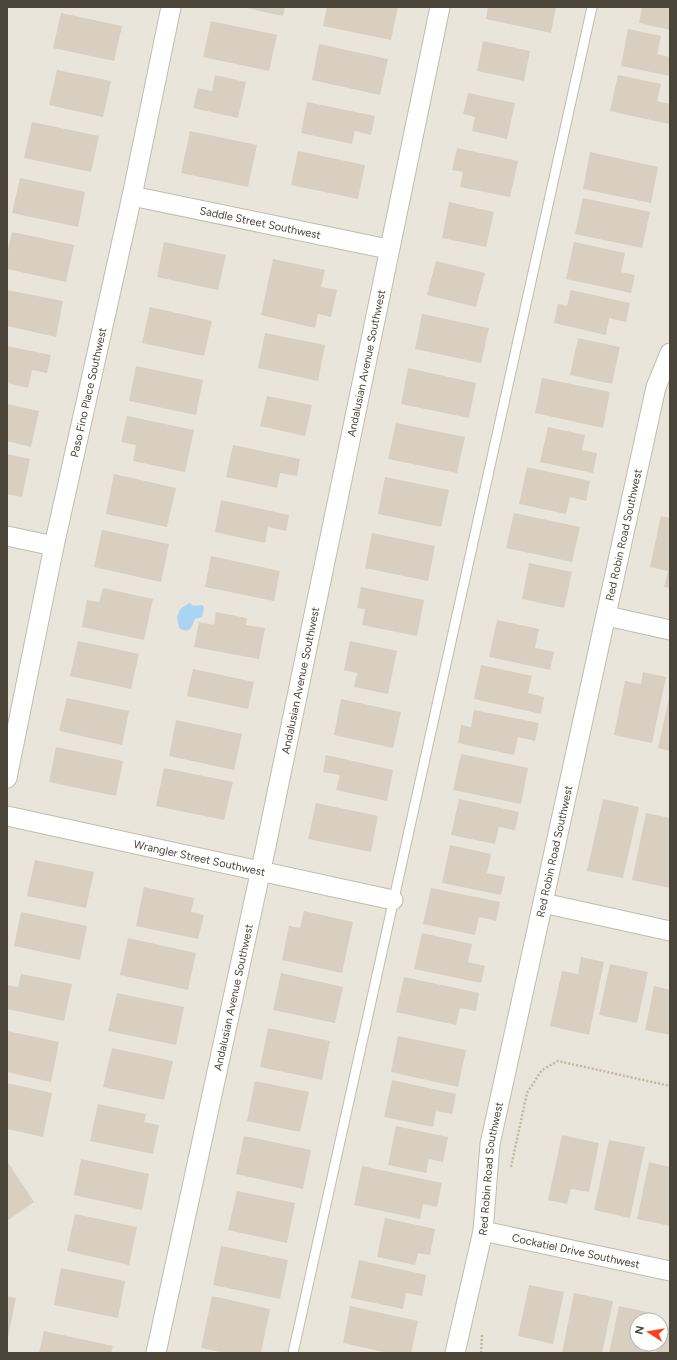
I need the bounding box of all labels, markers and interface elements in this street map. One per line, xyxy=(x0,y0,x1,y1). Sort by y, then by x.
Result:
street label: Saddle Street Southwest xyxy=(198,204,322,242)
street label: Andalusian Avenue Southwest xyxy=(345,289,388,438)
street label: Paso Fino Place Southwest xyxy=(68,327,109,459)
street label: Red Robin Road Southwest xyxy=(603,468,645,602)
street label: Andalusian Avenue Southwest xyxy=(279,606,322,755)
street label: Red Robin Road Southwest xyxy=(534,784,575,919)
street label: Wrangler Street Southwest xyxy=(132,838,266,879)
street label: Andalusian Avenue Southwest xyxy=(211,923,256,1072)
street label: Red Robin Road Southwest xyxy=(476,1101,506,1237)
street label: Cockatiel Drive Southwest xyxy=(511,1231,641,1271)
north arrow xyxy=(629,1312,669,1352)
text: N xyxy=(632,1325,647,1336)

